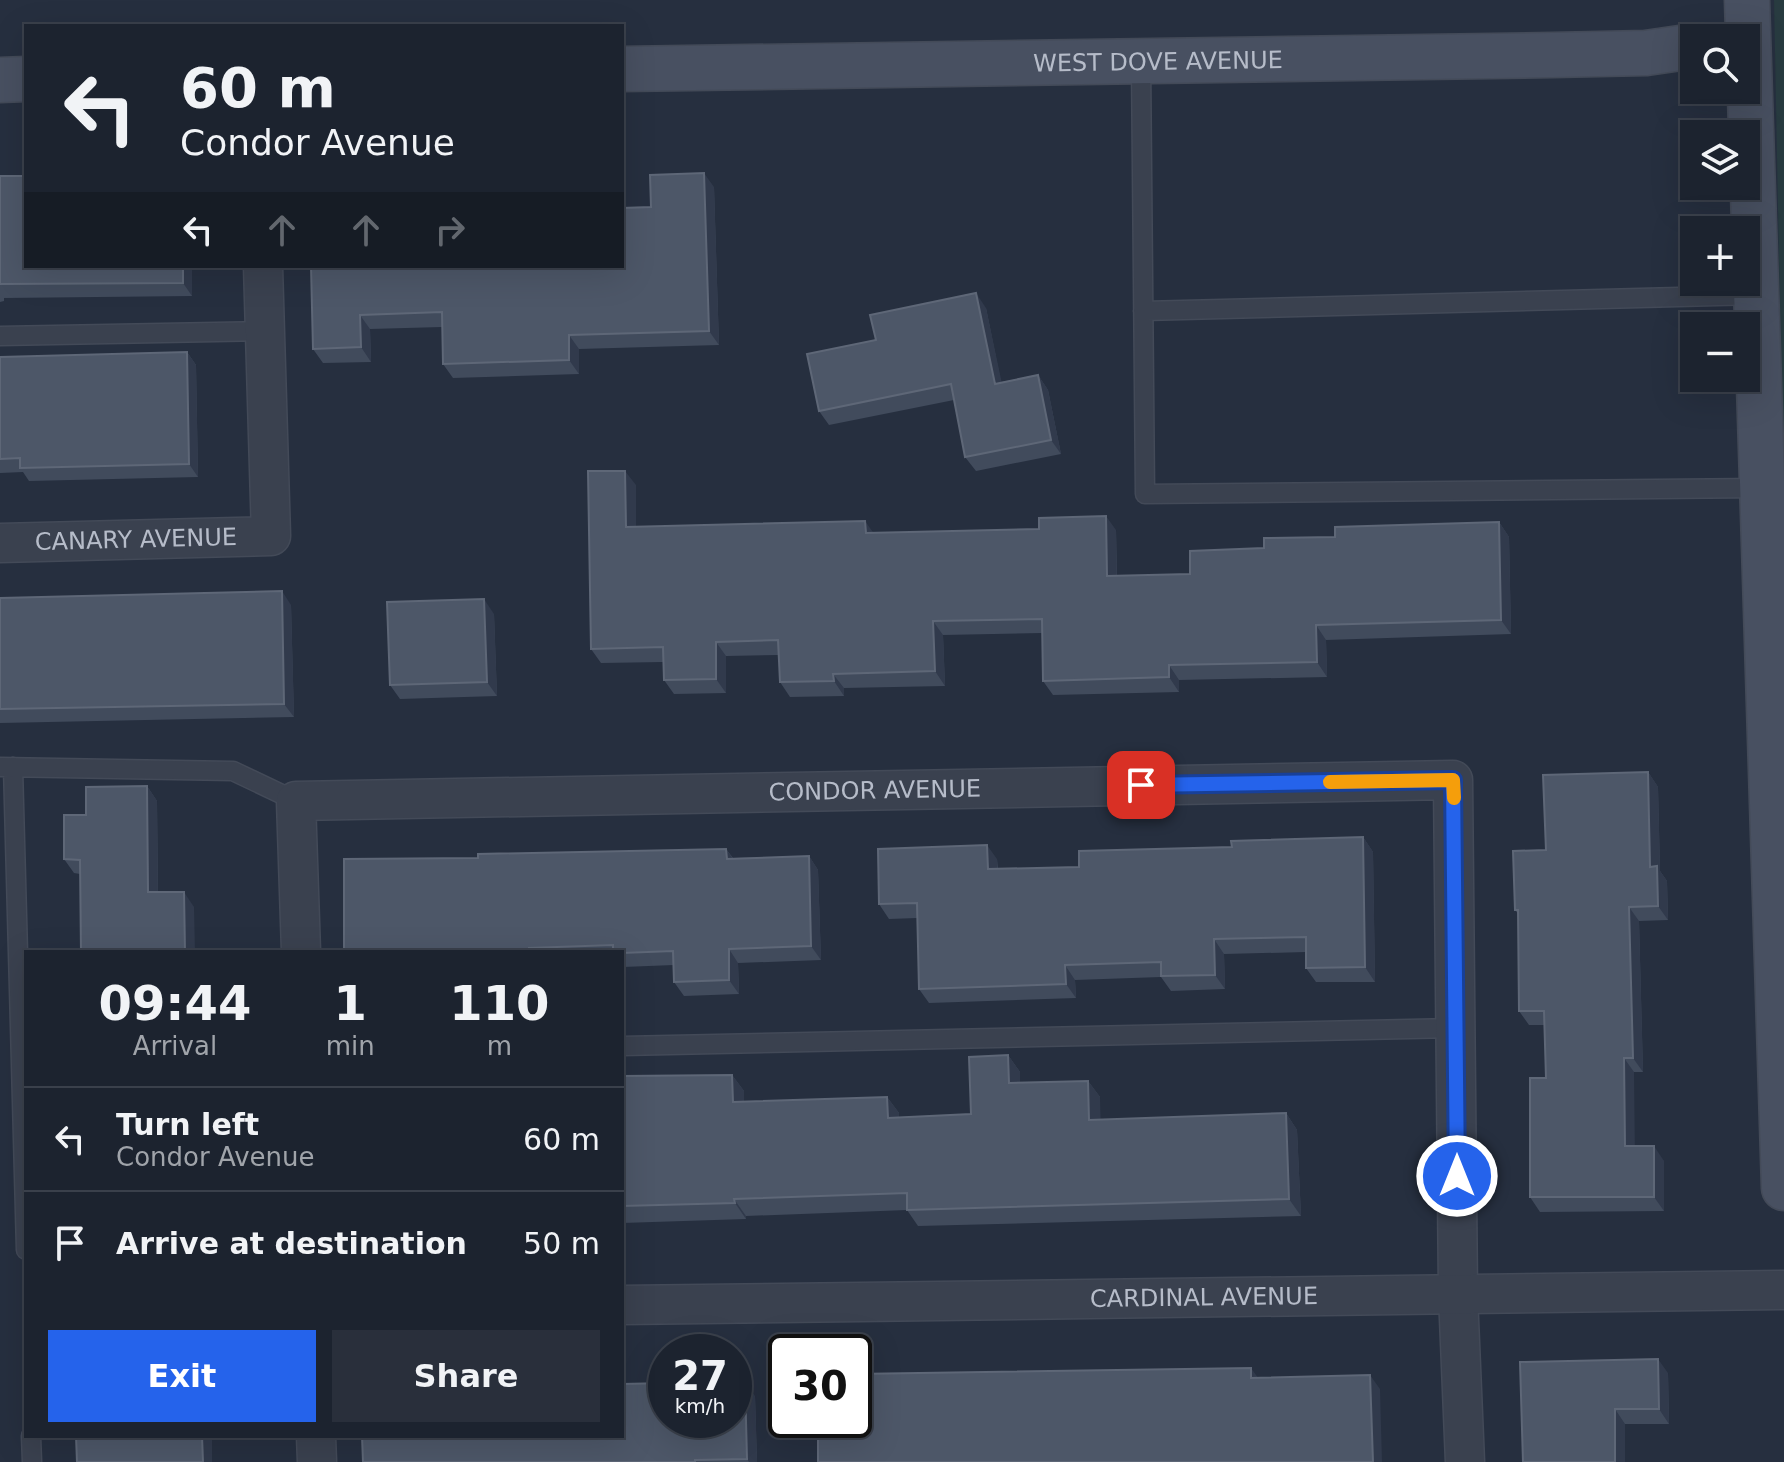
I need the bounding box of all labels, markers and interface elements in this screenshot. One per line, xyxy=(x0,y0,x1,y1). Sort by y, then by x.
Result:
map controls xyxy=(1680,24,1760,392)
button: search xyxy=(1680,24,1760,104)
street label: WEST DOVE AVENUE xyxy=(1033,46,1283,77)
text: 60 m xyxy=(180,55,336,120)
icon: left xyxy=(48,56,152,160)
button: layers xyxy=(1680,120,1760,200)
text: Condor Avenue xyxy=(180,122,455,163)
icon: left xyxy=(176,208,220,252)
icon: ahead xyxy=(260,208,304,252)
icon: ahead xyxy=(344,208,388,252)
icon: right xyxy=(428,208,472,252)
button: + xyxy=(1680,216,1760,296)
button: − xyxy=(1680,312,1760,392)
street label: CANARY AVENUE xyxy=(35,523,237,556)
pin xyxy=(1107,751,1175,819)
icon: arrive xyxy=(1119,763,1163,807)
street label: CONDOR AVENUE xyxy=(768,775,981,806)
text: 09:44 xyxy=(98,975,251,1031)
text: 1 xyxy=(334,975,367,1031)
text: 110 xyxy=(449,975,549,1031)
text: Arrival xyxy=(133,1031,217,1061)
text: min xyxy=(326,1031,375,1061)
text: m xyxy=(487,1031,512,1061)
text: Turn left xyxy=(116,1107,259,1142)
icon: left xyxy=(48,1117,92,1161)
text: 60 m xyxy=(523,1122,600,1157)
position arrow xyxy=(1415,1134,1499,1218)
text: Condor Avenue xyxy=(116,1142,315,1172)
icon: arrive xyxy=(48,1221,92,1265)
text: Arrive at destination xyxy=(116,1226,467,1261)
text: 50 m xyxy=(523,1226,600,1261)
street label: CARDINAL AVENUE xyxy=(1090,1282,1318,1313)
button: Exit xyxy=(48,1330,316,1422)
button: Share xyxy=(332,1330,600,1422)
speed limit sign: 30 xyxy=(768,1334,872,1438)
text: 27 xyxy=(672,1353,728,1399)
text: km/h xyxy=(675,1394,725,1418)

